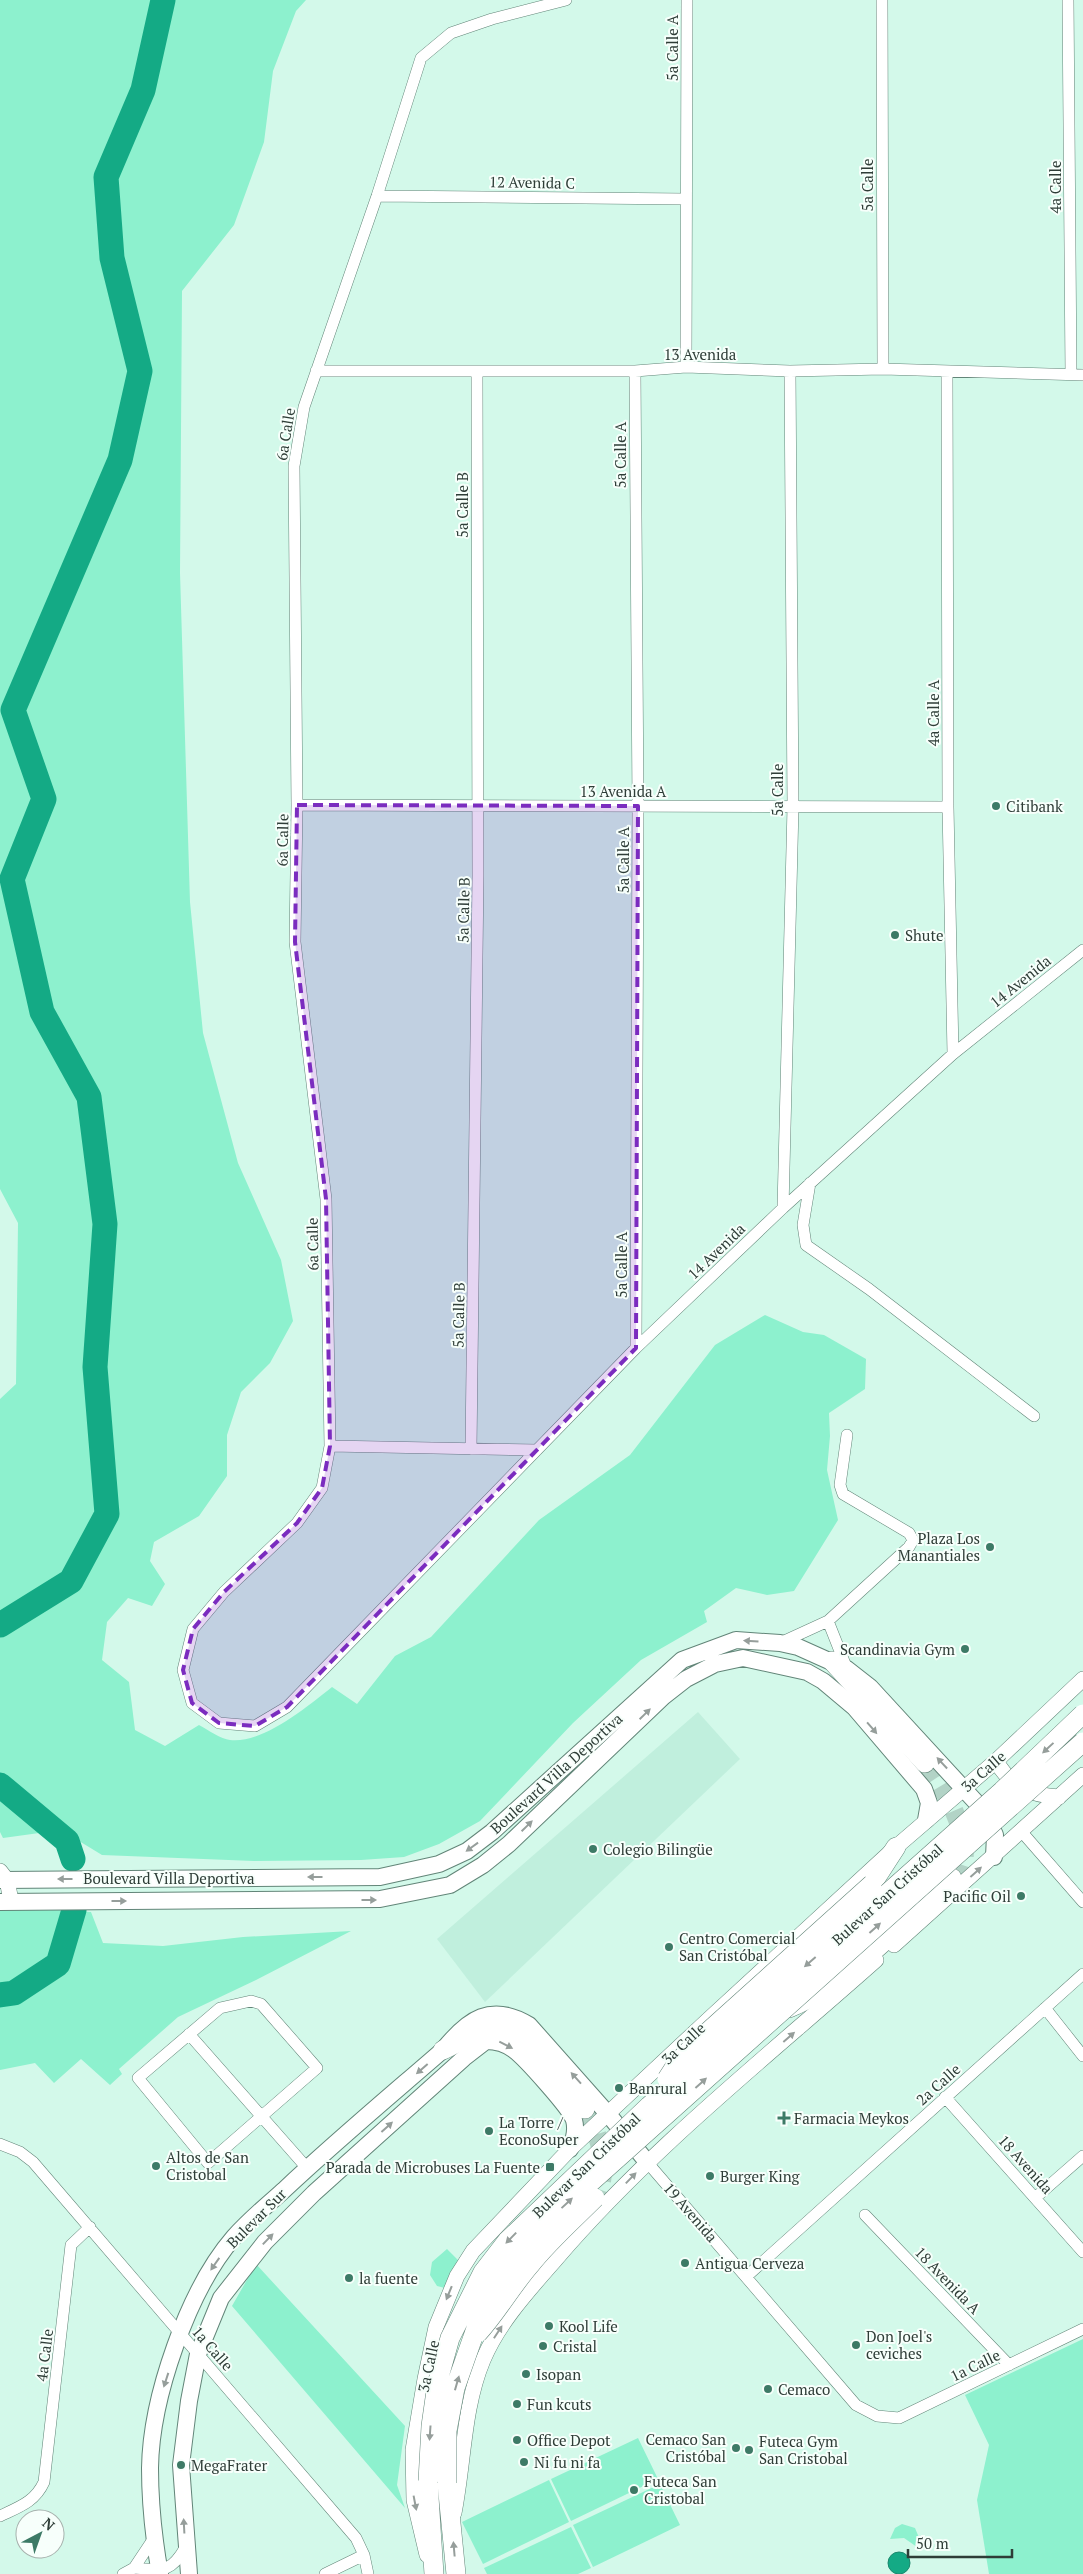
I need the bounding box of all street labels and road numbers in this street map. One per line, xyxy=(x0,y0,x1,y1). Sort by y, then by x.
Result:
street label: 5a Calle A xyxy=(662,14,682,81)
street label: 5a Calle xyxy=(857,158,877,212)
street label: 4a Calle xyxy=(1045,160,1065,214)
street label: 12 Avenida C xyxy=(489,171,575,193)
street label: 13 Avenida xyxy=(664,344,737,364)
street label: 6a Calle xyxy=(271,406,299,462)
street label: 5a Calle A xyxy=(610,421,630,488)
street label: 5a Calle B xyxy=(452,472,472,538)
street label: 4a Calle A xyxy=(923,679,943,746)
street label: 5a Calle xyxy=(767,763,787,817)
street label: 13 Avenida A xyxy=(580,781,667,801)
street label: 6a Calle xyxy=(272,813,292,867)
street label: 5a Calle A xyxy=(613,826,633,893)
street label: 5a Calle B xyxy=(452,877,474,943)
street label: 14 Avenida xyxy=(985,950,1055,1012)
street label: 6a Calle xyxy=(302,1217,322,1271)
street label: 14 Avenida xyxy=(683,1218,749,1283)
street label: 5a Calle A xyxy=(611,1231,631,1298)
street label: 5a Calle B xyxy=(447,1282,469,1348)
street label: Boulevard Villa Deportiva xyxy=(486,1708,627,1838)
street label: 3a Calle xyxy=(956,1746,1010,1796)
street label: Bulevar San Cristóbal xyxy=(827,1839,947,1949)
street label: Boulevard Villa Deportiva xyxy=(83,1868,255,1888)
street label: 3a Calle xyxy=(657,2018,709,2068)
street label: 2a Calle xyxy=(912,2059,964,2109)
street label: Bulevar San Cristóbal xyxy=(528,2108,644,2222)
street label: 18 Avenida xyxy=(994,2130,1058,2198)
street label: 19 Avenida xyxy=(660,2178,723,2246)
street label: Bulevar Sur xyxy=(222,2184,290,2252)
street label: 18 Avenida A xyxy=(911,2242,986,2319)
street label: 1a Calle xyxy=(188,2321,238,2375)
street label: 4a Calle xyxy=(31,2327,57,2383)
street label: 3a Calle xyxy=(413,2338,443,2394)
street label: 1a Calle xyxy=(947,2344,1003,2386)

